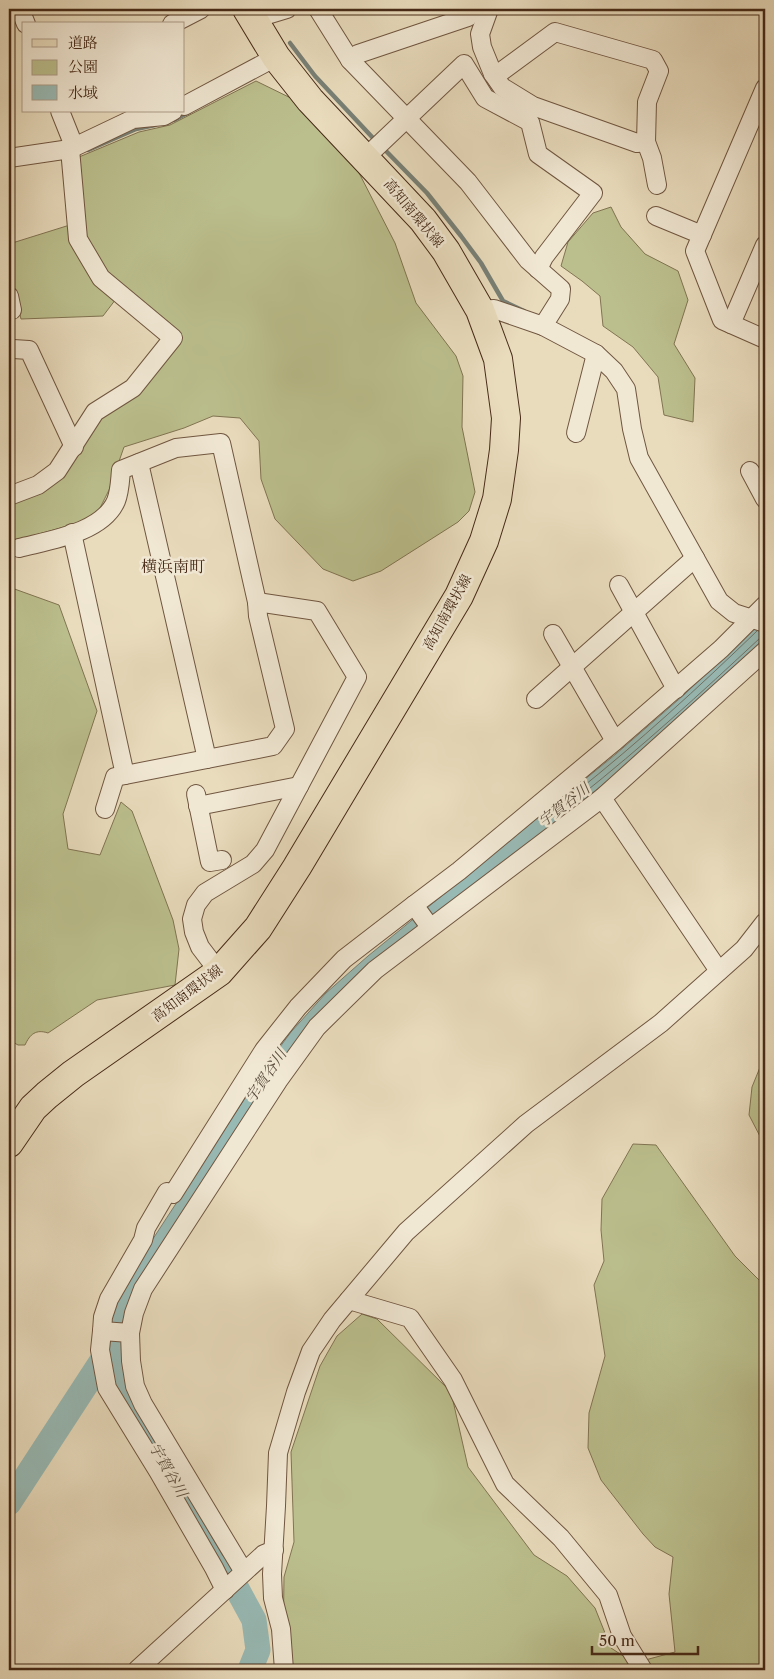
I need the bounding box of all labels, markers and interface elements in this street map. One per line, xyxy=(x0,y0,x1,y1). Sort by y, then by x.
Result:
legend xyxy=(22,22,185,112)
text: 道路 xyxy=(68,33,98,52)
text: 公園 xyxy=(68,57,98,76)
text: 水域 xyxy=(68,83,98,102)
street label: 高知南環状線 xyxy=(380,175,448,251)
district label: 横浜南町 xyxy=(141,556,205,576)
street label: 高知南環状線 xyxy=(419,571,475,653)
water label: 宇賀谷川 xyxy=(534,777,595,831)
street label: 高知南環状線 xyxy=(148,961,226,1025)
water label: 宇賀谷川 xyxy=(241,1044,291,1106)
water label: 宇賀谷川 xyxy=(145,1439,193,1502)
scale bar xyxy=(592,1624,698,1656)
text: 50 m xyxy=(599,1631,635,1650)

